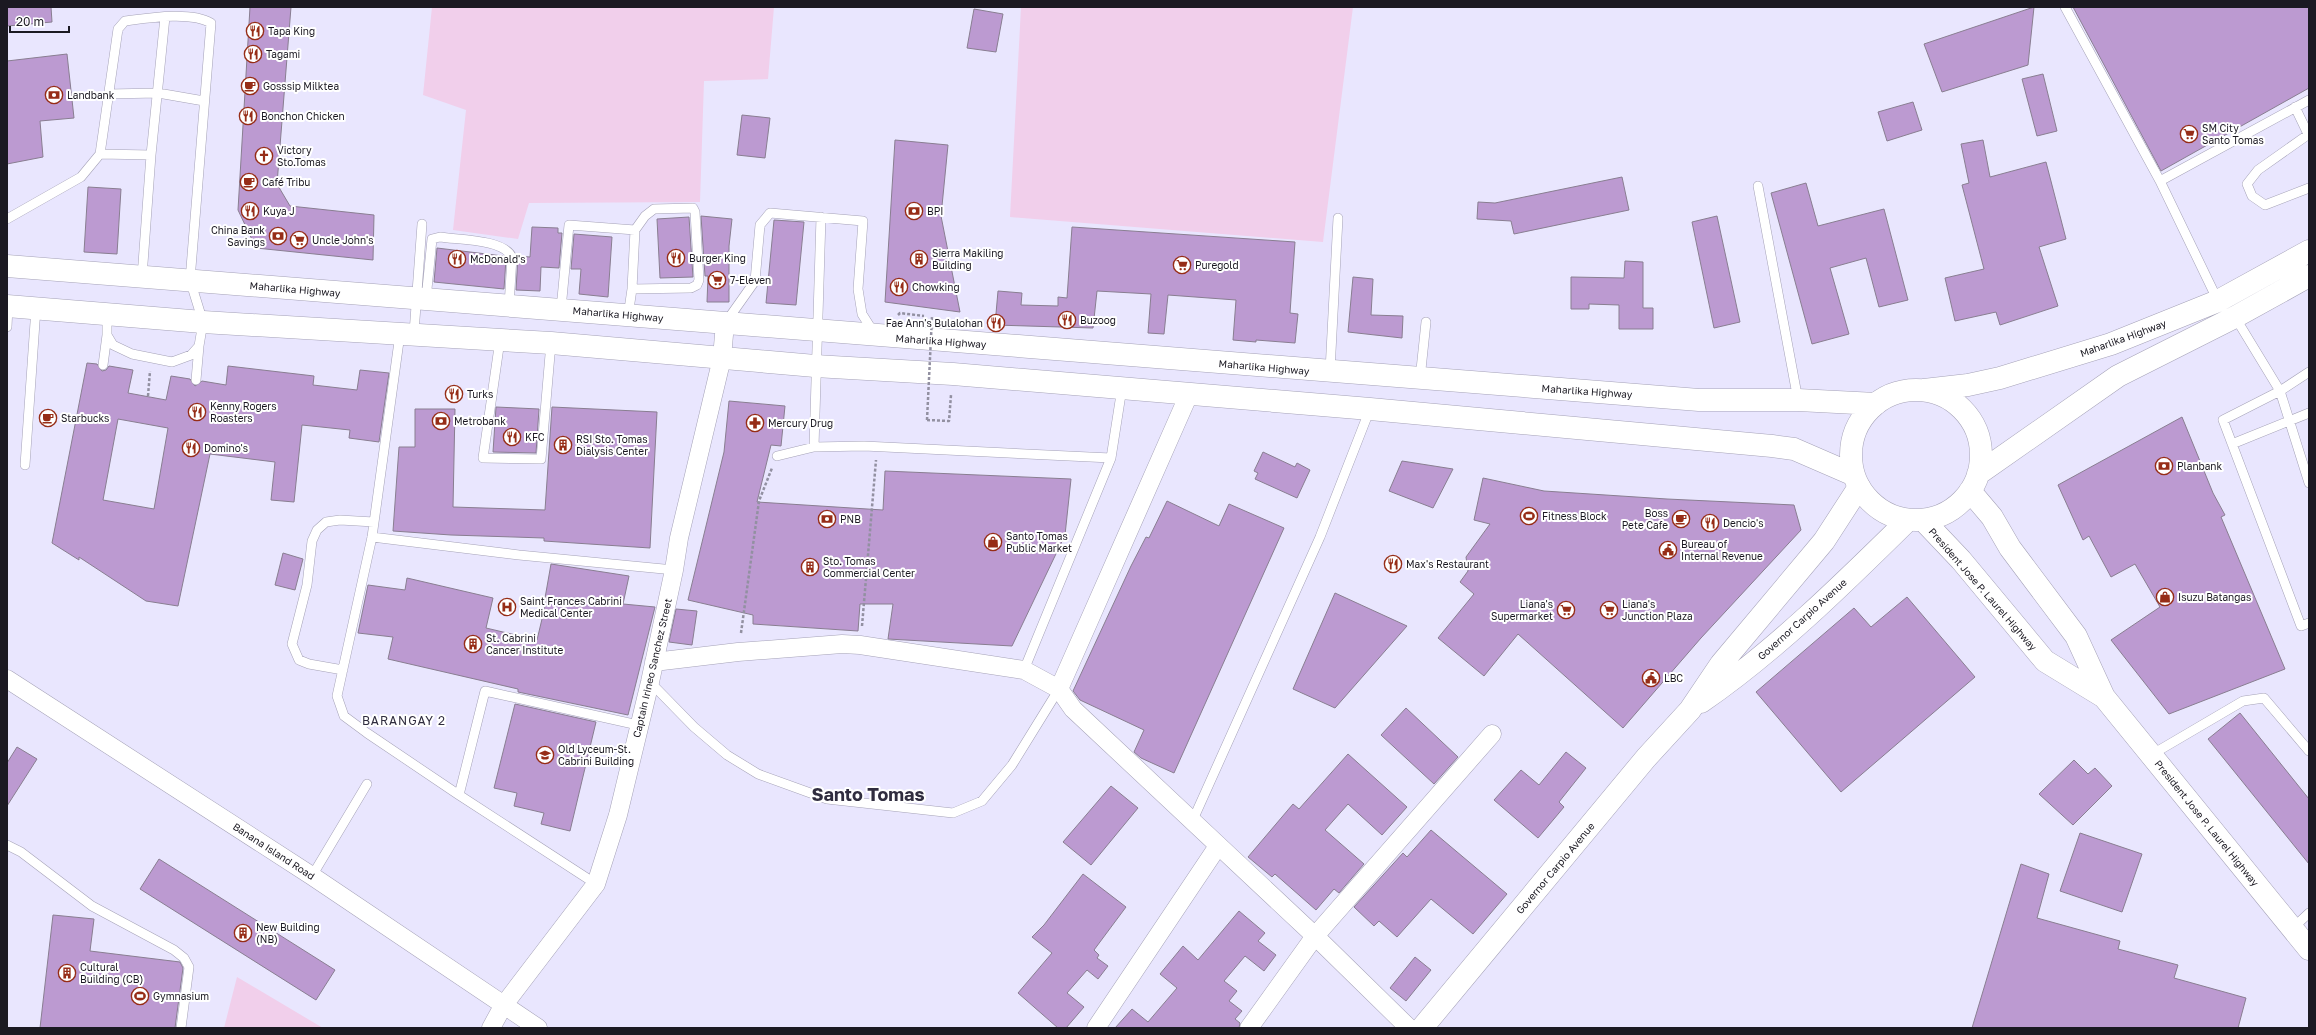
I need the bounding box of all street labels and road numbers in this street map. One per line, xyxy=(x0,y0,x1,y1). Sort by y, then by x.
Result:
street label: Maharlika Highway xyxy=(249,279,341,299)
street label: Maharlika Highway xyxy=(572,304,664,324)
street label: Maharlika Highway xyxy=(2078,317,2168,359)
street label: Maharlika Highway xyxy=(895,332,987,350)
street label: Maharlika Highway xyxy=(1218,357,1310,377)
street label: Maharlika Highway xyxy=(1541,382,1633,400)
street label: President Jose P. Laurel Highway xyxy=(1926,525,2040,653)
street label: Governor Carpio Avenue xyxy=(1755,576,1849,662)
street label: Captain Irineo Sanchez Street xyxy=(630,597,674,739)
street label: President Jose P. Laurel Highway xyxy=(2152,758,2262,889)
street label: Banana Island Road xyxy=(231,820,317,882)
street label: Governor Carpio Avenue xyxy=(1513,820,1597,916)

